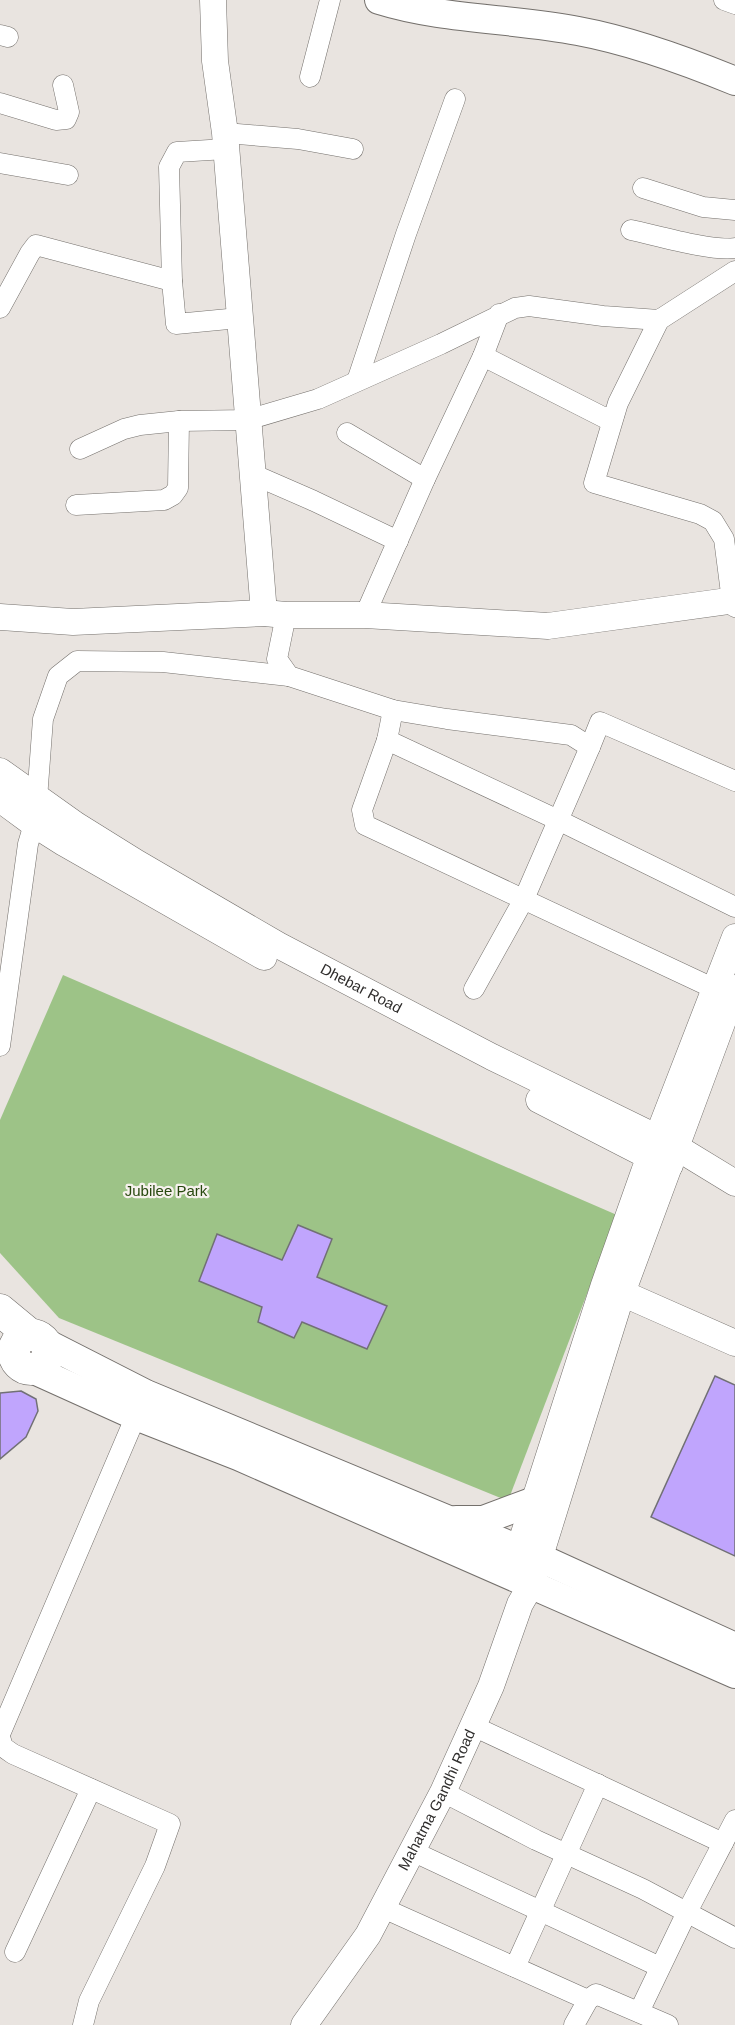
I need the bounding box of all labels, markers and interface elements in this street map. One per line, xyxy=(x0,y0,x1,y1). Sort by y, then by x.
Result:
street label: Dhebar Road xyxy=(318,960,405,1016)
park label: Jubilee Park xyxy=(125,1182,208,1199)
street label: Mahatma Gandhi Road xyxy=(394,1727,478,1873)

